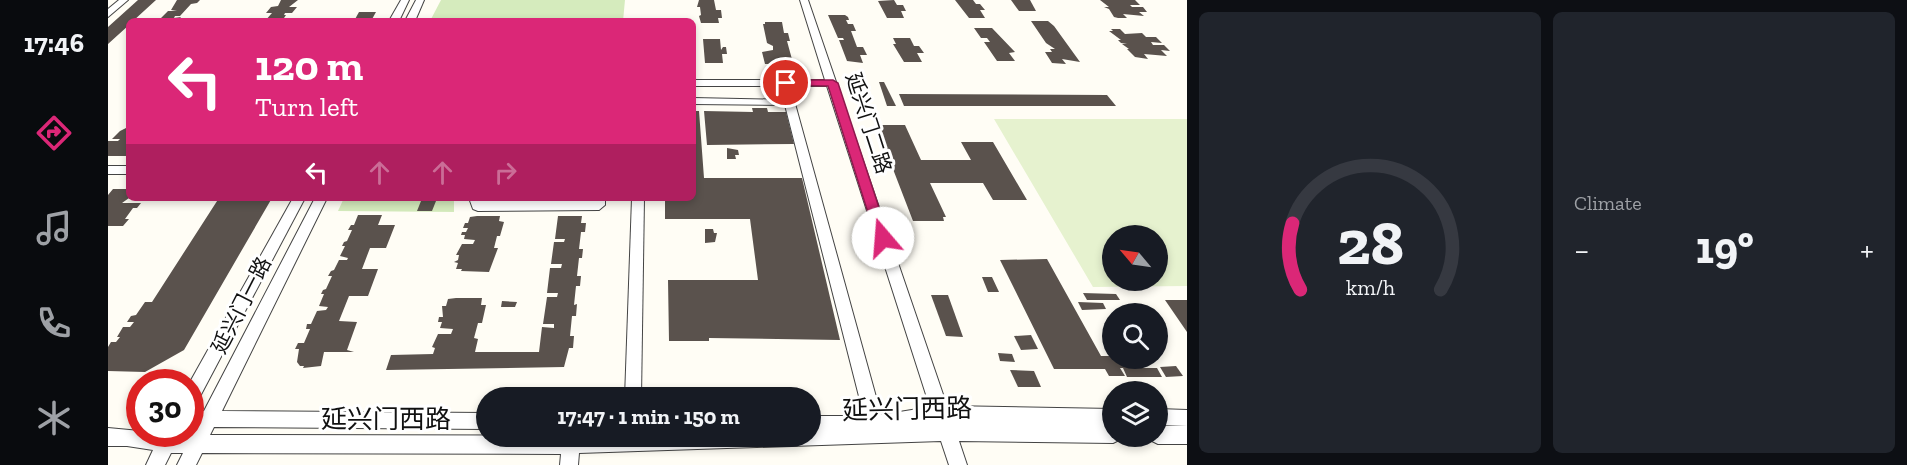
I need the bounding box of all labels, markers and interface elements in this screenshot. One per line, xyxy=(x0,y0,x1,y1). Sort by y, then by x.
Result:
text: 17:46 xyxy=(24,27,84,59)
text: 120 m xyxy=(255,40,363,91)
icon: left xyxy=(156,42,234,120)
pin xyxy=(760,57,811,108)
icon: arrive xyxy=(769,66,802,99)
street label: 延兴门二路 xyxy=(841,69,897,177)
text: Turn left xyxy=(255,91,358,123)
icon: directions xyxy=(33,112,75,154)
icon: left xyxy=(300,156,333,189)
icon: ahead xyxy=(363,156,396,189)
icon: ahead xyxy=(426,156,459,189)
icon: right xyxy=(489,156,522,189)
text: Climate xyxy=(1574,191,1642,215)
text: 28 xyxy=(1336,205,1404,280)
position arrow xyxy=(851,206,915,270)
icon: music xyxy=(33,207,75,249)
text: 19° xyxy=(1696,221,1754,275)
north arrow xyxy=(1102,225,1168,291)
map controls xyxy=(1102,225,1168,447)
text: − xyxy=(1574,230,1589,269)
text: + xyxy=(1860,230,1874,269)
street label: 延兴门一路 xyxy=(206,253,276,357)
text: km/h xyxy=(1346,275,1394,300)
icon: phone xyxy=(33,302,75,344)
button: search xyxy=(1102,303,1168,369)
speed limit sign: 30 xyxy=(126,369,204,447)
button: layers xyxy=(1102,381,1168,447)
street label: 延兴门西路 xyxy=(842,392,972,426)
icon: climate xyxy=(33,397,75,439)
street label: 延兴门西路 xyxy=(321,403,451,435)
text: 17:47 · 1 min · 150 m xyxy=(557,403,740,430)

